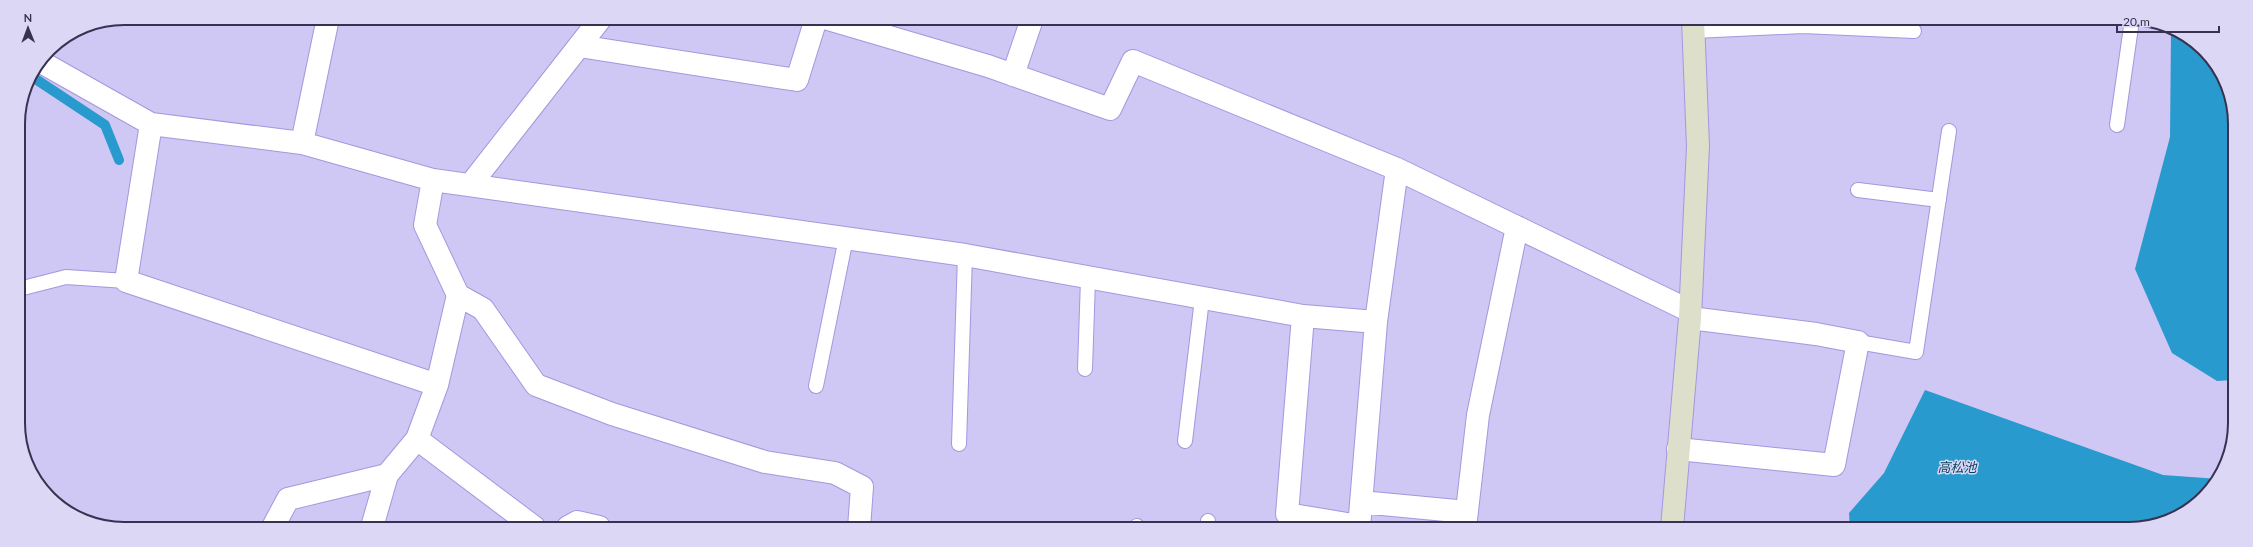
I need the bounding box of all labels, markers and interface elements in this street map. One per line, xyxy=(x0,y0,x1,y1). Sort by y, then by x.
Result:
north arrow xyxy=(8,8,48,48)
scale bar xyxy=(2117,8,2219,34)
text: N xyxy=(23,11,32,24)
text: 20 m xyxy=(2123,14,2150,29)
water label: 高松池 xyxy=(1937,459,1978,475)

